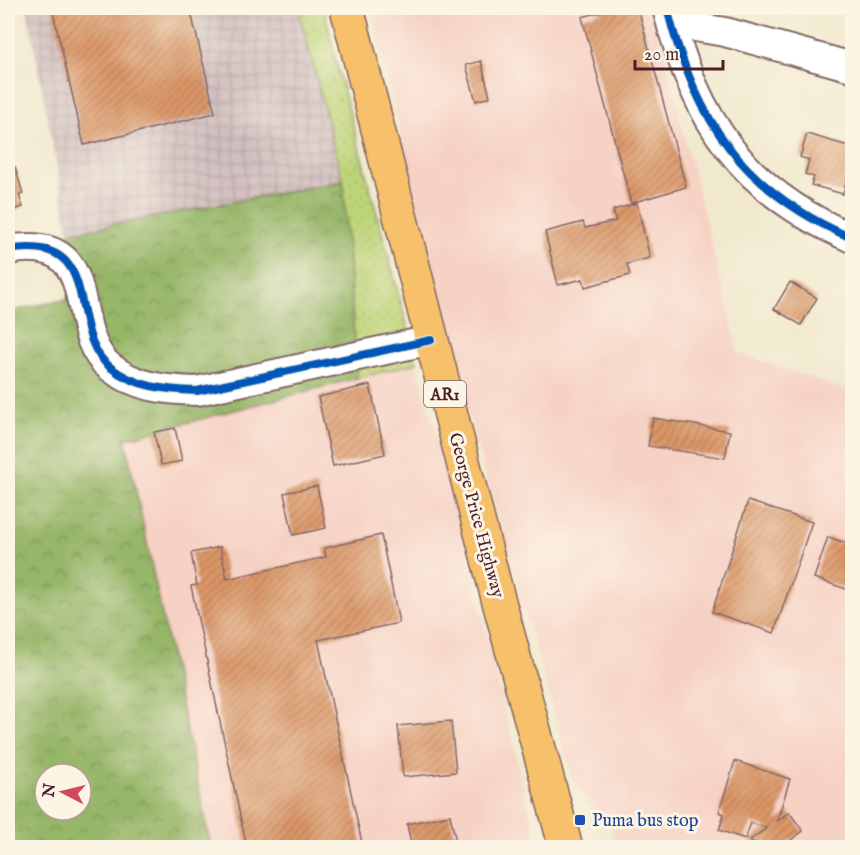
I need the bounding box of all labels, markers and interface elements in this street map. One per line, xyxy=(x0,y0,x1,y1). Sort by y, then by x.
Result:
scale bar xyxy=(635,33,724,71)
text: 20 m xyxy=(644,44,679,67)
road number: AR1 xyxy=(424,381,466,407)
street label: George Price Highway xyxy=(442,430,509,601)
north arrow xyxy=(33,762,93,822)
text: N xyxy=(39,782,61,799)
place label: Puma bus stop xyxy=(592,810,699,833)
marker: Puma bus stop xyxy=(573,813,587,827)

